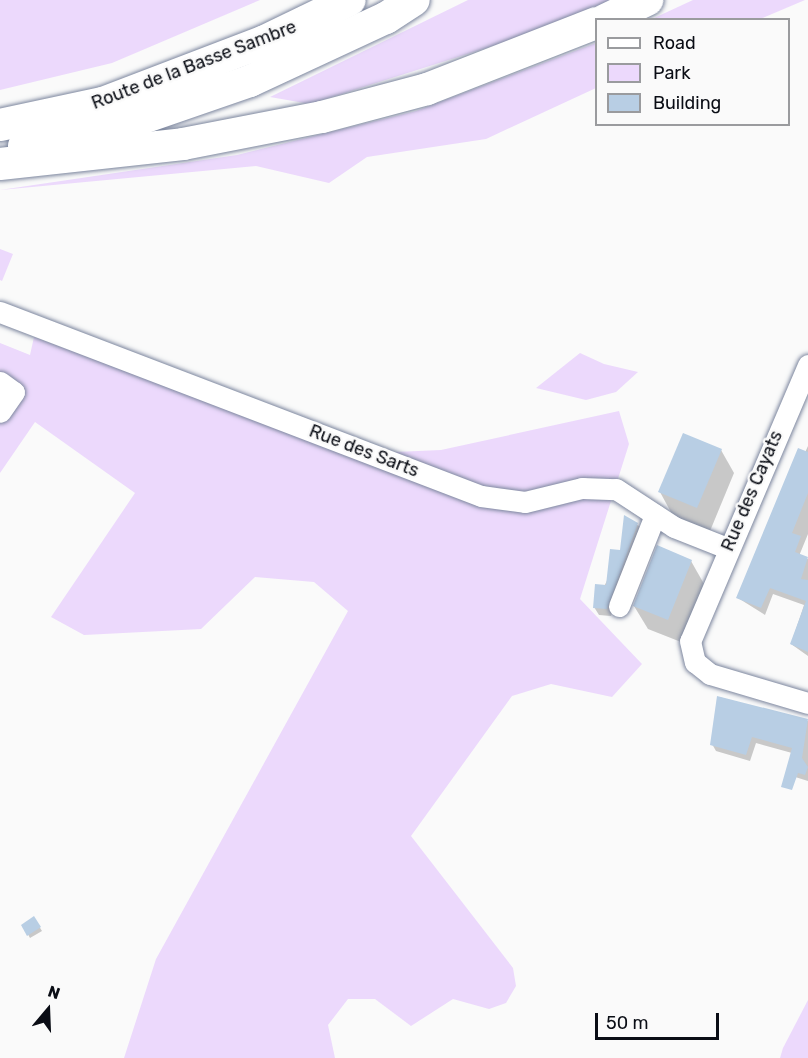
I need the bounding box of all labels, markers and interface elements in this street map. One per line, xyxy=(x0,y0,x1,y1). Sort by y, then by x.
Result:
street label: Route de la Basse Sambre xyxy=(89,16,299,114)
legend xyxy=(595,18,790,126)
text: Road xyxy=(653,32,696,54)
text: Park xyxy=(653,62,690,84)
text: Building xyxy=(653,92,721,114)
street label: Rue des Sarts xyxy=(306,420,422,482)
street label: Rue des Cayats xyxy=(717,427,787,555)
north arrow xyxy=(18,980,78,1040)
text: N xyxy=(45,982,63,1003)
scale bar xyxy=(598,1001,722,1039)
text: 50 m xyxy=(606,1012,649,1034)

